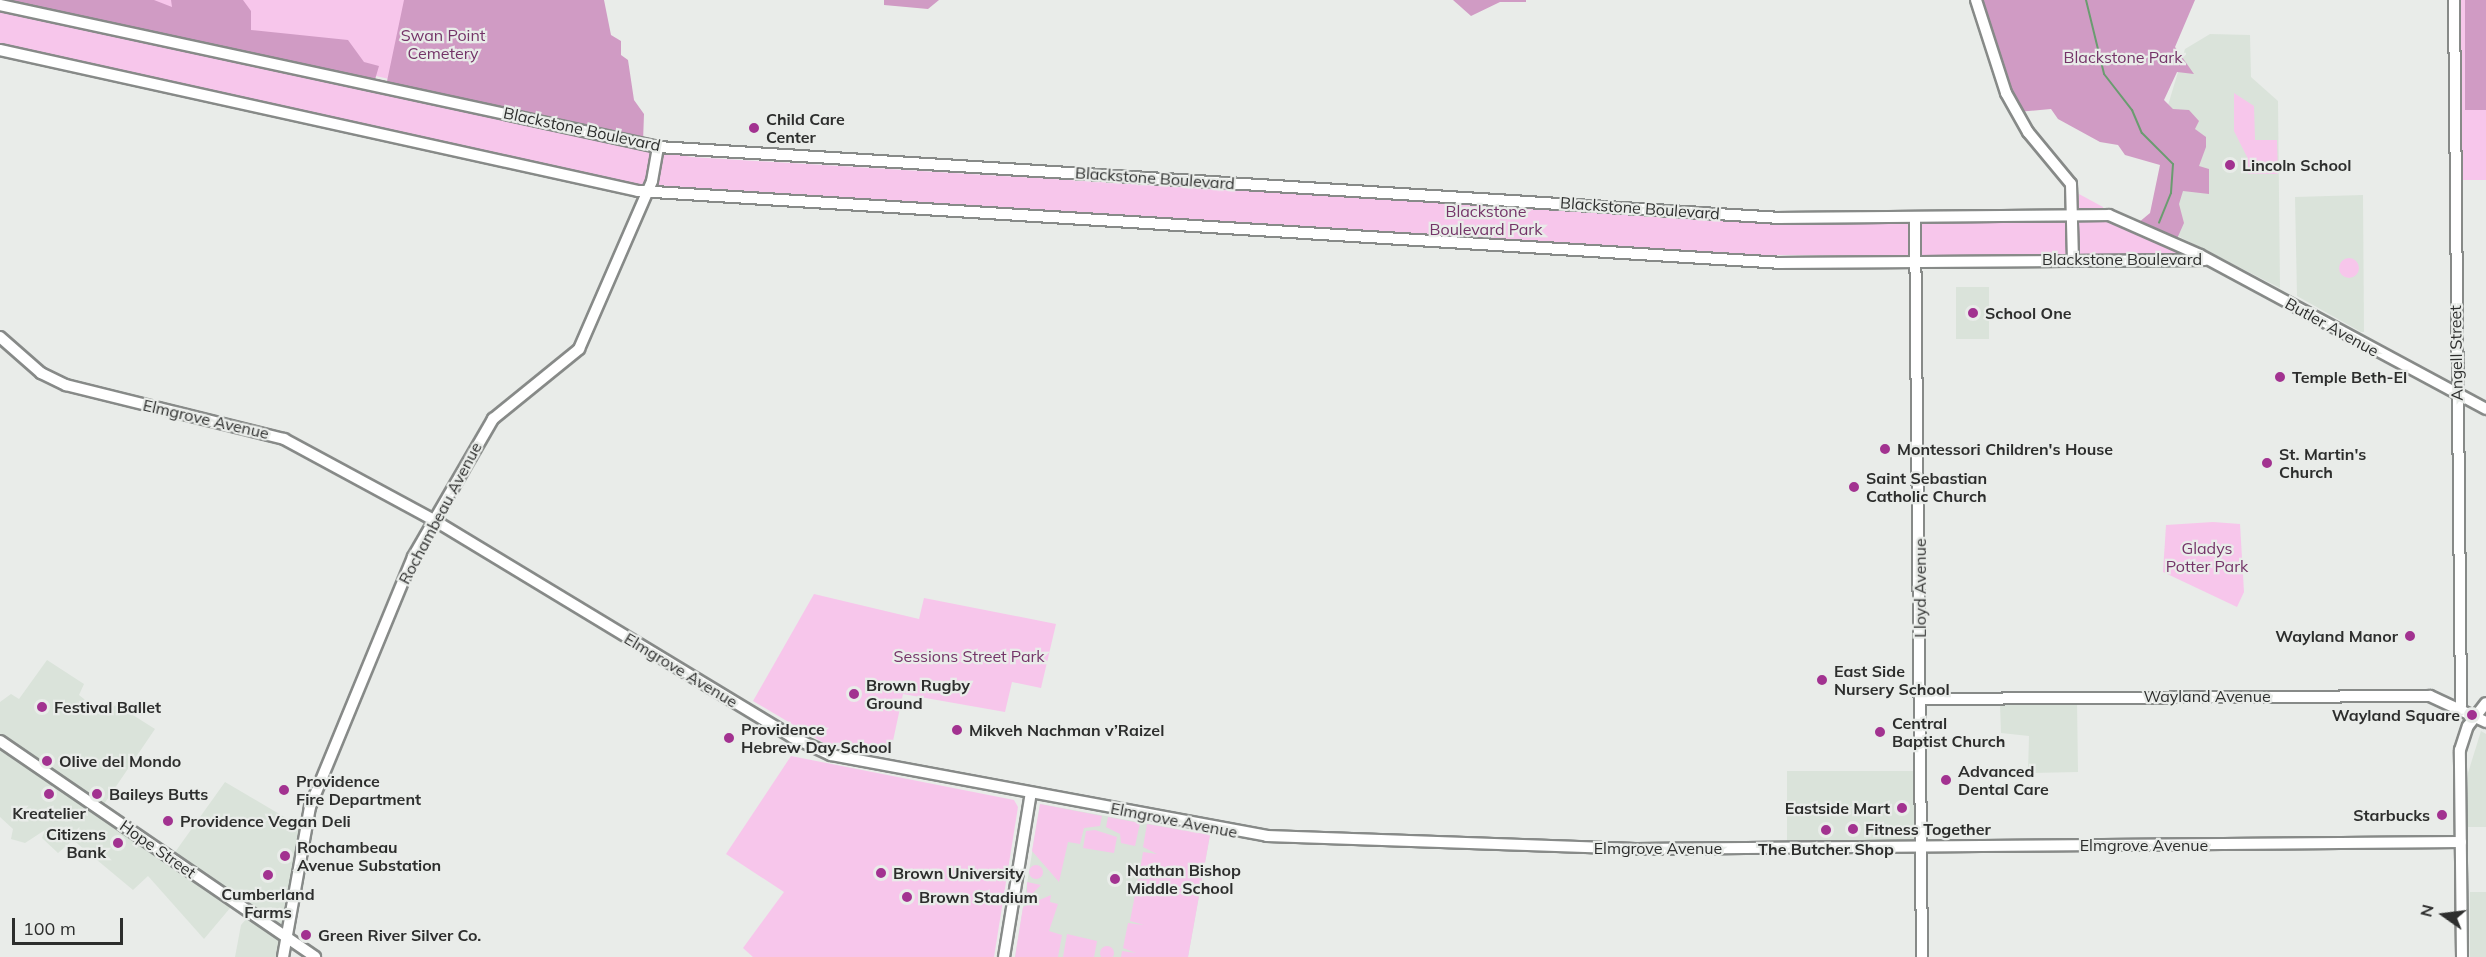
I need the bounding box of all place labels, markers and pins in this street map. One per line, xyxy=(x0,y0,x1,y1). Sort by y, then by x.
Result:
place label: Child Care Center xyxy=(766,109,845,147)
marker: Child Care Center xyxy=(747,121,761,135)
place label: Lincoln School xyxy=(2242,155,2352,175)
marker: Lincoln School xyxy=(2223,158,2237,172)
place label: School One xyxy=(1985,303,2072,323)
marker: School One xyxy=(1966,306,1980,320)
place label: Temple Beth-El xyxy=(2292,367,2407,387)
marker: Temple Beth-El xyxy=(2273,370,2287,384)
place label: Montessori Children's House xyxy=(1897,439,2113,459)
marker: Montessori Children's House xyxy=(1878,442,1892,456)
place label: St. Martin's Church xyxy=(2279,444,2366,482)
marker: St. Martin's Church xyxy=(2260,456,2274,470)
place label: Saint Sebastian Catholic Church xyxy=(1866,468,1987,506)
marker: Saint Sebastian Catholic Church xyxy=(1847,480,1861,494)
place label: Wayland Manor xyxy=(2275,626,2398,646)
marker: Wayland Manor xyxy=(2403,629,2417,643)
place label: East Side Nursery School xyxy=(1834,661,1950,699)
marker: East Side Nursery School xyxy=(1815,673,1829,687)
place label: Brown Rugby Ground xyxy=(866,675,970,713)
marker: Brown Rugby Ground xyxy=(847,687,861,701)
place label: Festival Ballet xyxy=(54,697,161,717)
marker: Festival Ballet xyxy=(35,700,49,714)
place label: Wayland Square xyxy=(2332,705,2460,725)
marker: Wayland Square xyxy=(2465,708,2479,722)
place label: Central Baptist Church xyxy=(1892,713,2005,751)
place label: Providence Hebrew Day School xyxy=(741,719,892,757)
place label: Mikveh Nachman v’Raizel xyxy=(969,720,1164,740)
marker: Mikveh Nachman v’Raizel xyxy=(950,723,964,737)
marker: Central Baptist Church xyxy=(1873,725,1887,739)
marker: Providence Hebrew Day School xyxy=(722,731,736,745)
place label: Olive del Mondo xyxy=(59,751,181,771)
marker: Olive del Mondo xyxy=(40,754,54,768)
place label: Advanced Dental Care xyxy=(1958,761,2049,799)
place label: Providence Fire Department xyxy=(296,771,421,809)
marker: Advanced Dental Care xyxy=(1939,773,1953,787)
marker: Providence Fire Department xyxy=(277,783,291,797)
place label: Baileys Butts xyxy=(109,784,208,804)
marker: Kreatelier xyxy=(42,787,56,801)
marker: Baileys Butts xyxy=(90,787,104,801)
place label: Eastside Mart xyxy=(1785,798,1890,818)
marker: Eastside Mart xyxy=(1895,801,1909,815)
place label: Kreatelier xyxy=(12,803,86,823)
place label: Starbucks xyxy=(2353,805,2430,825)
marker: Starbucks xyxy=(2435,808,2449,822)
place label: Providence Vegan Deli xyxy=(180,811,351,831)
marker: Providence Vegan Deli xyxy=(161,814,175,828)
place label: Fitness Together xyxy=(1865,819,1991,839)
marker: Fitness Together xyxy=(1846,822,1860,836)
marker: The Butcher Shop xyxy=(1819,823,1833,837)
place label: Citizens Bank xyxy=(46,824,106,862)
marker: Citizens Bank xyxy=(111,836,125,850)
place label: Rochambeau Avenue Substation xyxy=(297,837,441,875)
place label: The Butcher Shop xyxy=(1758,839,1894,859)
marker: Rochambeau Avenue Substation xyxy=(278,849,292,863)
place label: Nathan Bishop Middle School xyxy=(1127,860,1241,898)
place label: Brown University xyxy=(893,863,1024,883)
marker: Brown University xyxy=(874,866,888,880)
marker: Cumberland Farms xyxy=(261,868,275,882)
marker: Nathan Bishop Middle School xyxy=(1108,872,1122,886)
place label: Cumberland Farms xyxy=(221,884,315,922)
place label: Brown Stadium xyxy=(919,887,1038,907)
marker: Brown Stadium xyxy=(900,890,914,904)
place label: Green River Silver Co. xyxy=(318,925,481,945)
marker: Green River Silver Co. xyxy=(299,928,313,942)

